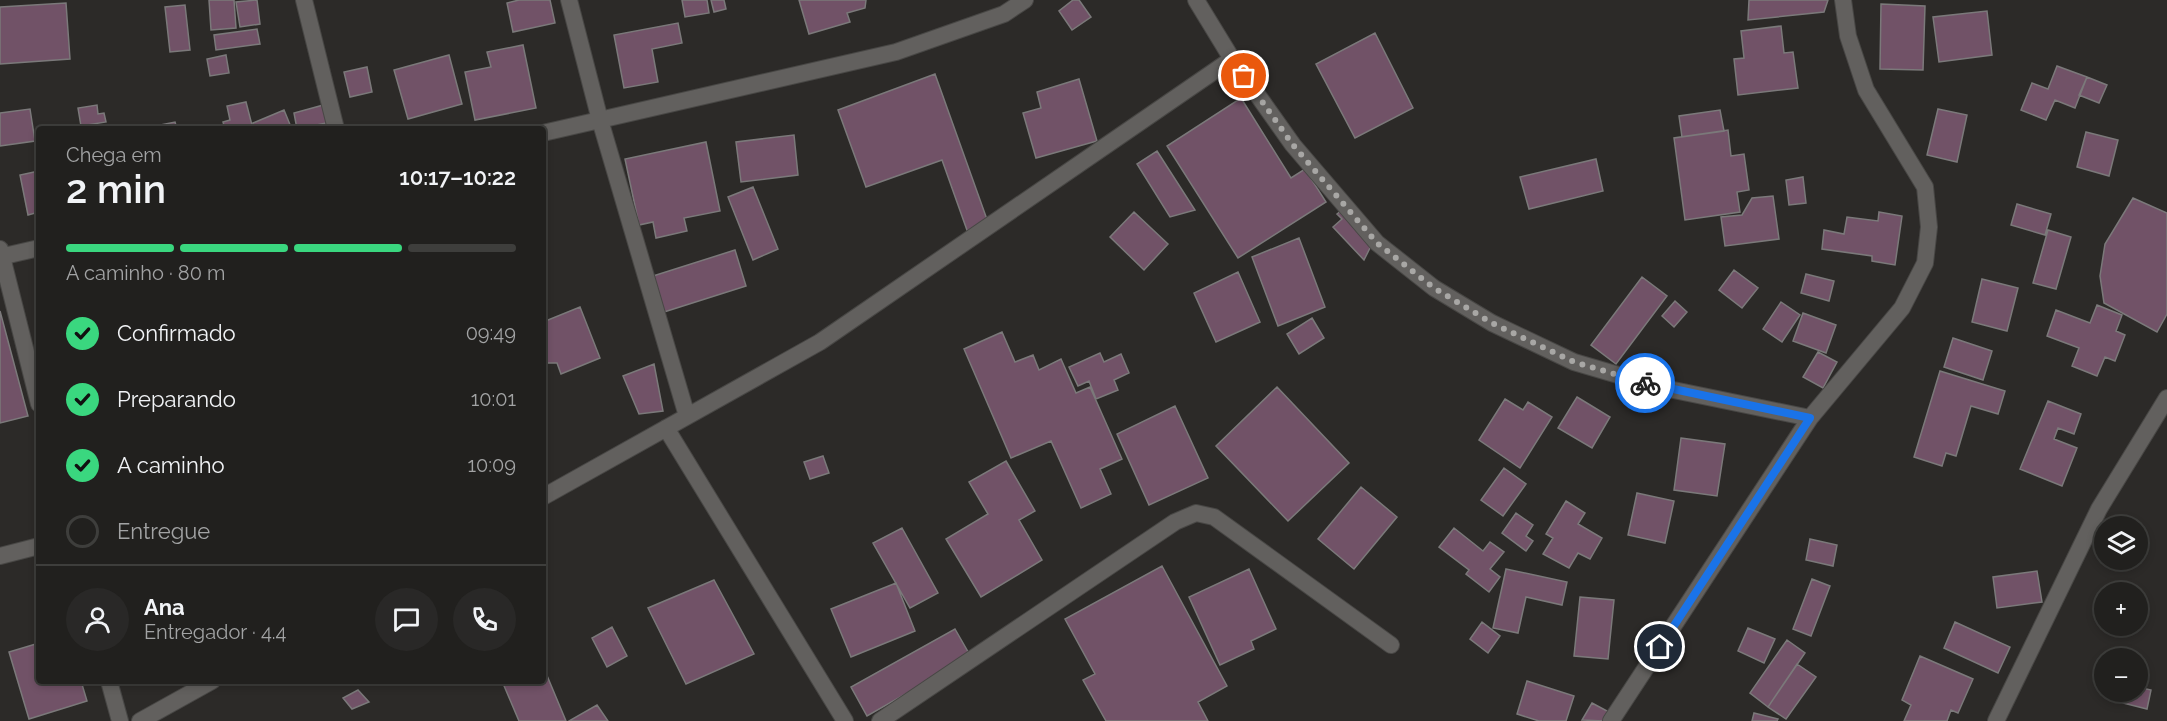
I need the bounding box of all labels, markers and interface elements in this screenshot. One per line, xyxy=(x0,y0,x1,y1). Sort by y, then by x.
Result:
pin xyxy=(1218,50,1269,101)
icon: bag xyxy=(1227,59,1260,92)
text: Chega em xyxy=(66,143,162,167)
text: 10:17–10:22 xyxy=(399,164,516,190)
text: 2 min xyxy=(66,166,166,212)
text: A caminho · 80 m xyxy=(66,261,225,285)
icon: check xyxy=(66,317,99,350)
text: Confirmado xyxy=(117,320,236,346)
text: 09:49 xyxy=(466,321,516,345)
courier xyxy=(1615,353,1675,413)
icon: bike xyxy=(1629,367,1662,400)
icon: check xyxy=(66,383,99,416)
text: Preparando xyxy=(117,386,236,412)
text: 10:01 xyxy=(471,387,516,411)
icon: check xyxy=(66,449,99,482)
text: A caminho xyxy=(117,452,225,478)
text: 10:09 xyxy=(467,453,516,477)
map controls xyxy=(2094,516,2148,702)
button: layers xyxy=(2094,516,2148,570)
text: Entregue xyxy=(117,518,210,544)
button: + xyxy=(2094,582,2148,636)
button: person xyxy=(66,588,129,651)
button: chat xyxy=(375,588,438,651)
button: phone xyxy=(453,588,516,651)
text: Ana xyxy=(144,594,185,620)
text: Entregador · 4.4 xyxy=(144,620,287,644)
pin xyxy=(1634,621,1685,672)
icon: home xyxy=(1643,630,1676,663)
button: − xyxy=(2094,648,2148,702)

